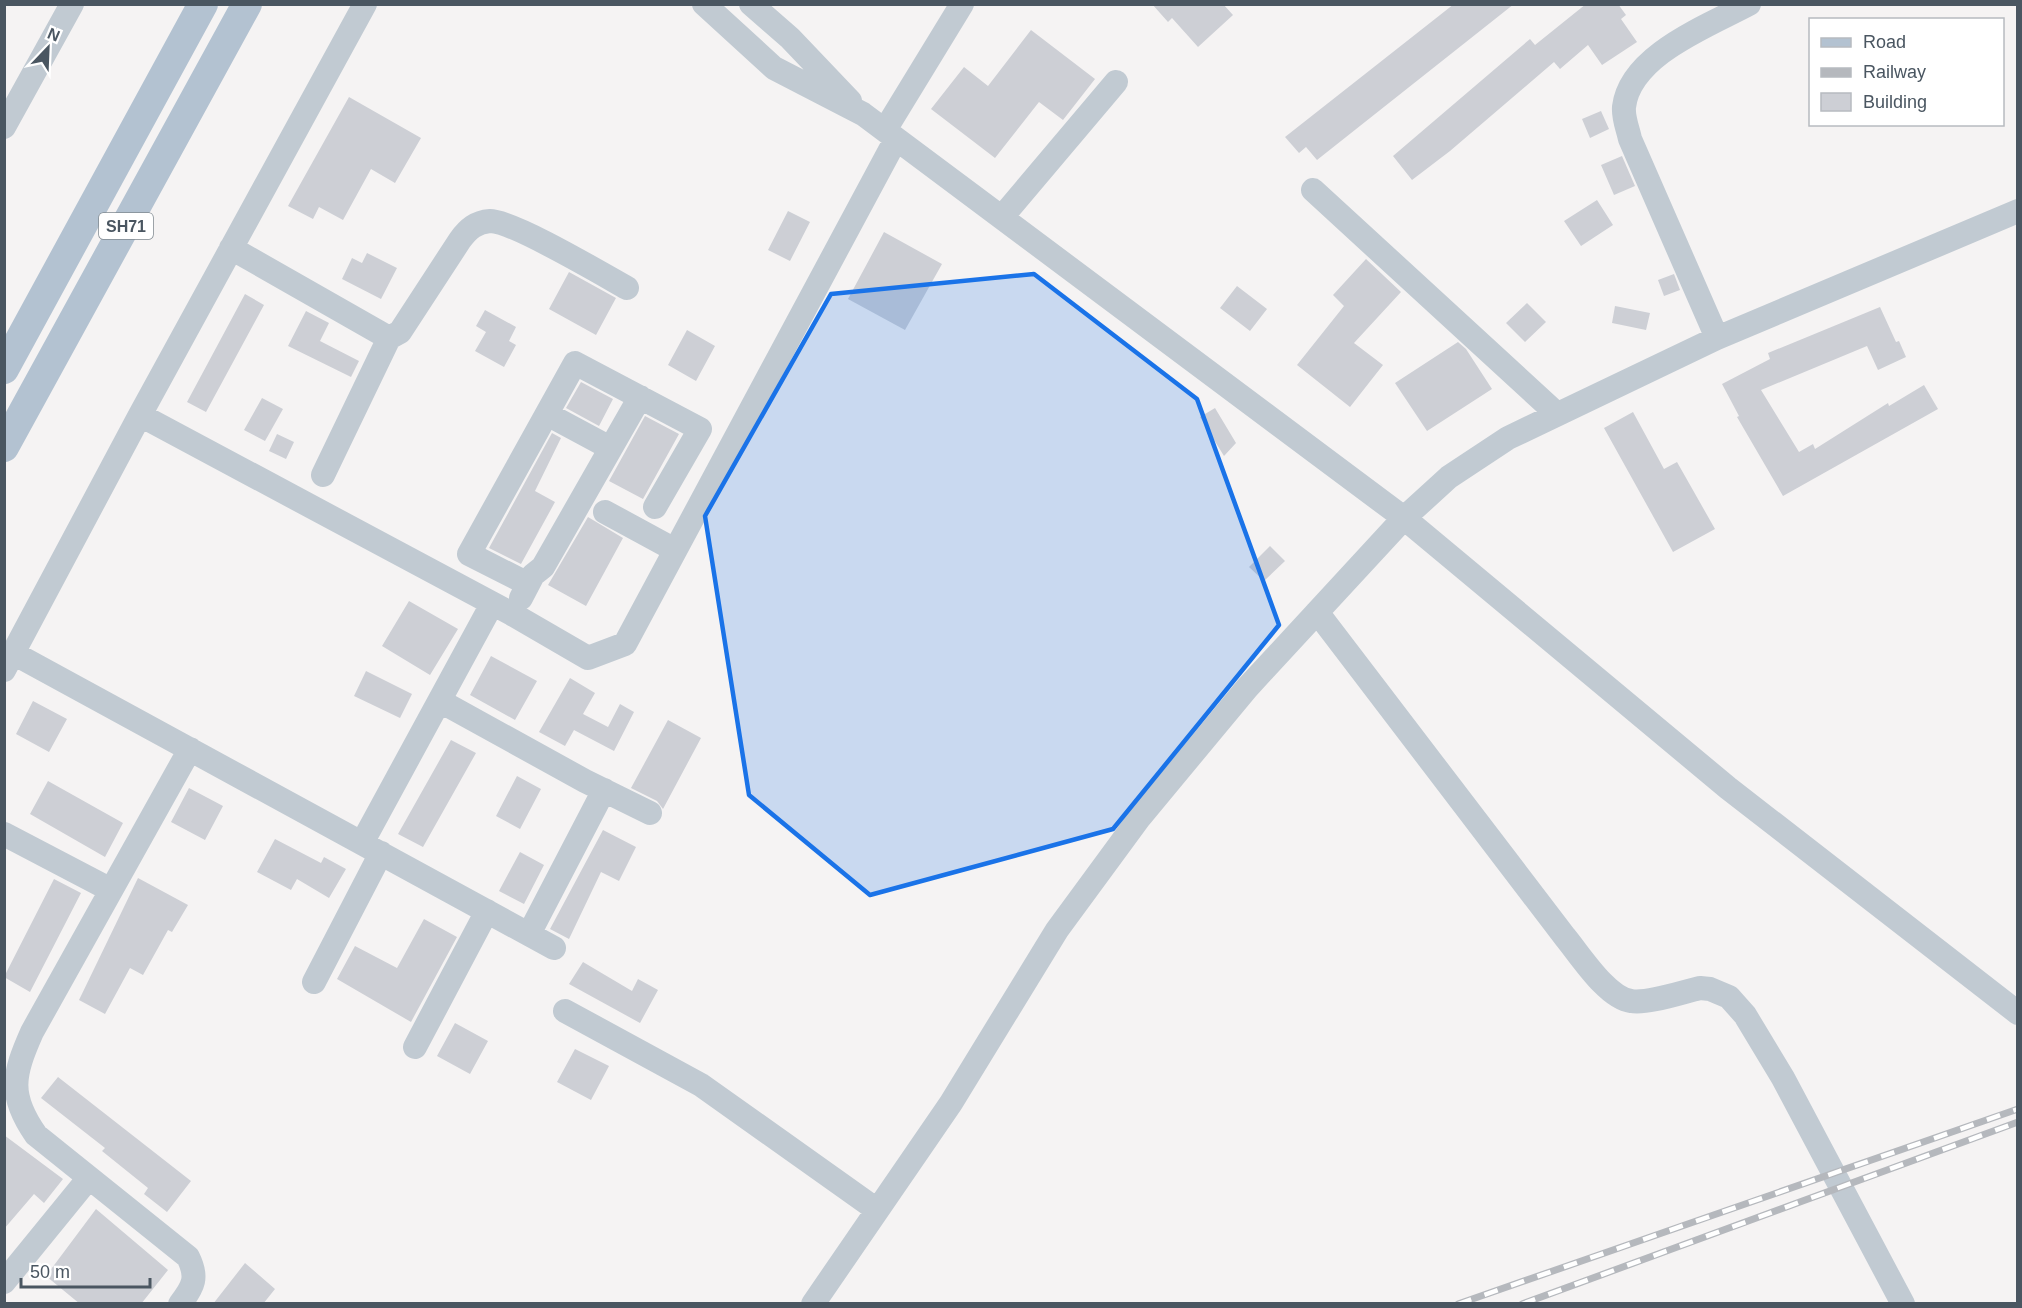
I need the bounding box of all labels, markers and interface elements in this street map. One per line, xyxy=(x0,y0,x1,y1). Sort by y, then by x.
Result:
north arrow xyxy=(18,18,78,78)
legend xyxy=(1809,18,2004,126)
text: N xyxy=(45,25,62,45)
text: Road xyxy=(1863,32,1906,52)
text: Railway xyxy=(1863,62,1926,82)
text: Building xyxy=(1863,92,1927,112)
road number: SH71 xyxy=(99,213,153,239)
scale bar xyxy=(21,1251,150,1289)
text: 50 m xyxy=(30,1262,70,1282)

